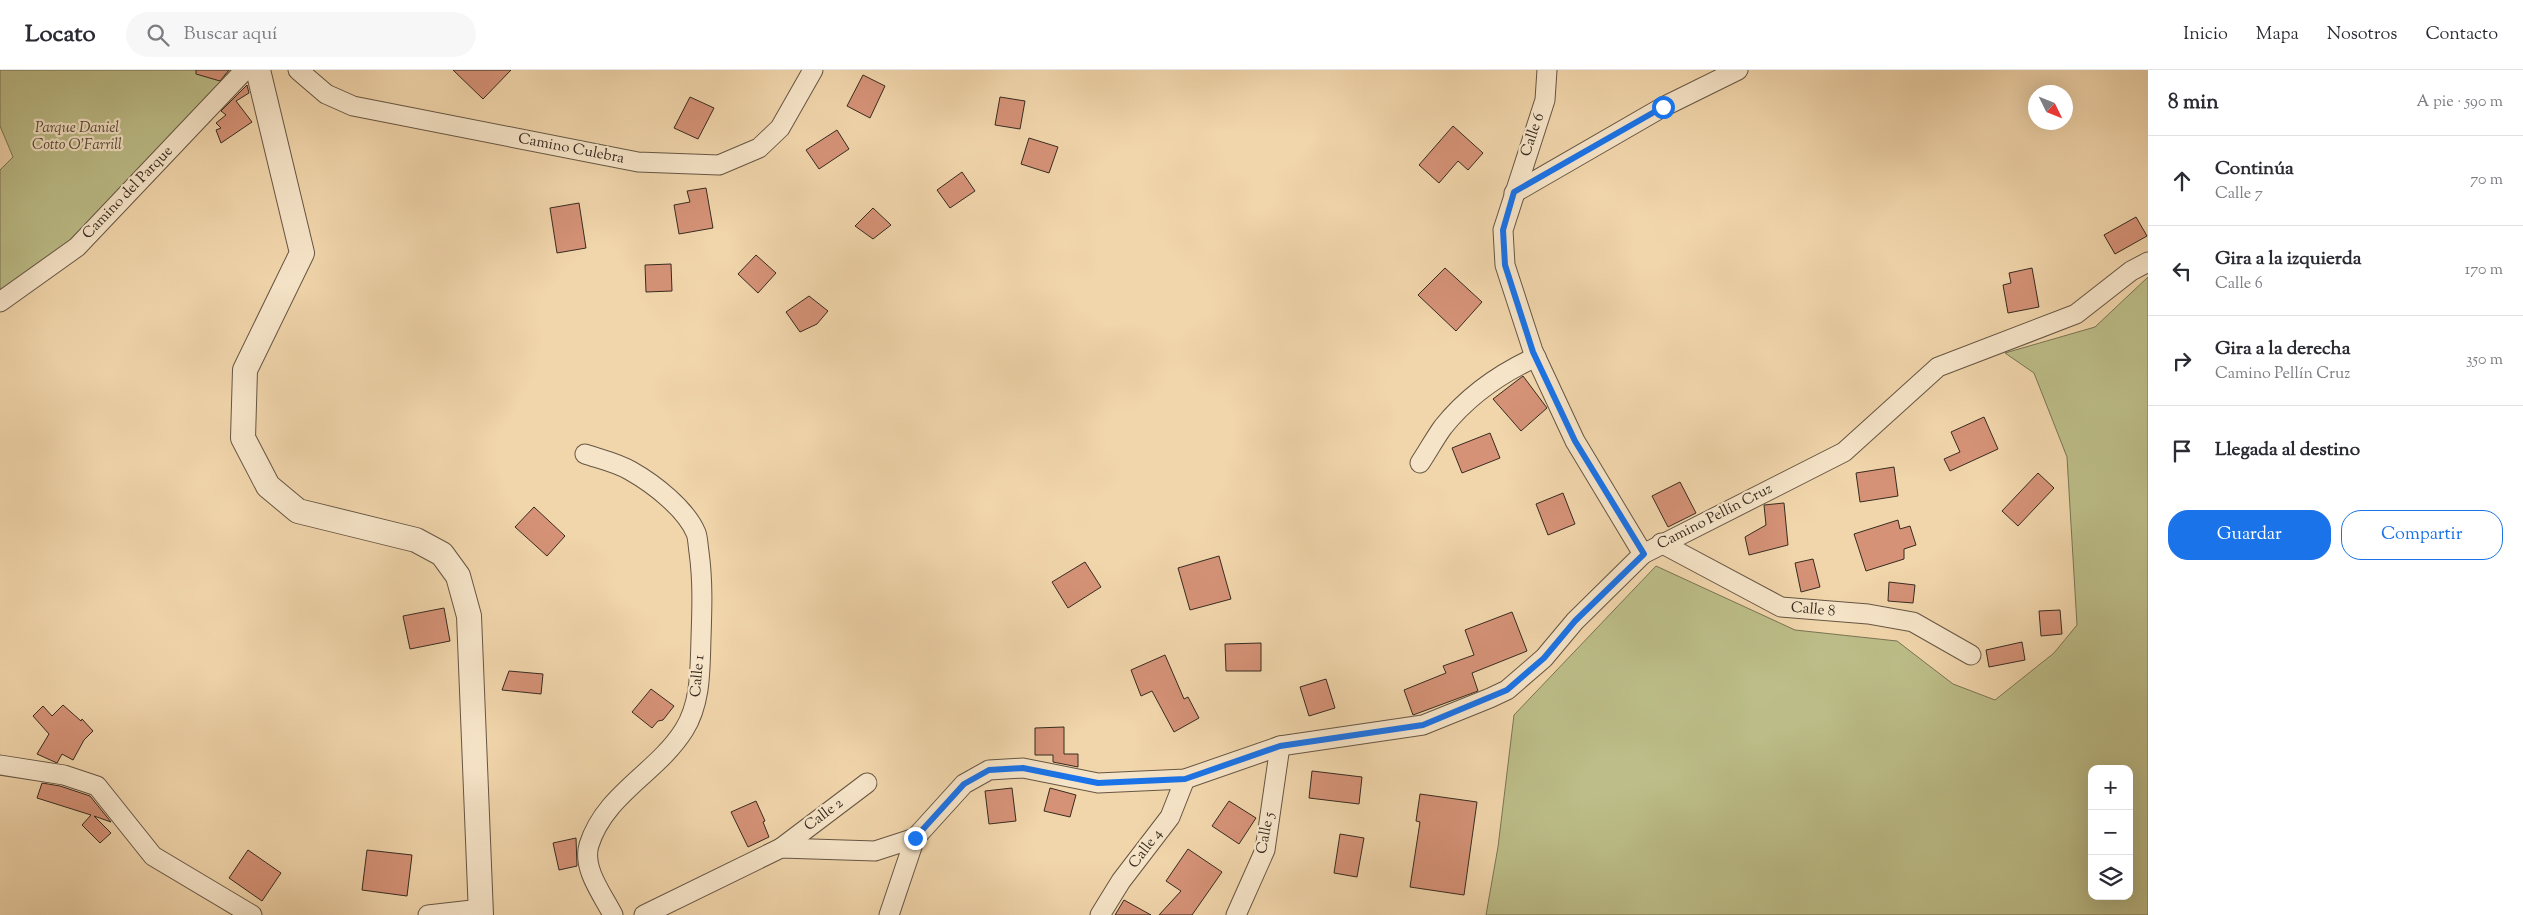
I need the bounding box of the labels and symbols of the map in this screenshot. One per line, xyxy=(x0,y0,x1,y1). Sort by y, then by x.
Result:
north arrow xyxy=(2028,85,2073,130)
route start xyxy=(1652,96,1675,119)
street label: Calle 6 xyxy=(1516,110,1550,160)
park label: Parque Daniel Cotto O'Farrill xyxy=(32,118,122,156)
street label: Camino Culebra xyxy=(516,128,626,170)
street label: Camino del Parque xyxy=(78,142,178,244)
street label: Camino Pellín Cruz xyxy=(1654,479,1777,555)
street label: Calle 8 xyxy=(1790,598,1836,622)
street label: Calle 1 xyxy=(686,654,710,698)
street label: Calle 2 xyxy=(800,793,848,837)
street label: Calle 5 xyxy=(1252,810,1280,856)
street label: Calle 4 xyxy=(1124,824,1168,873)
route end xyxy=(904,827,927,850)

